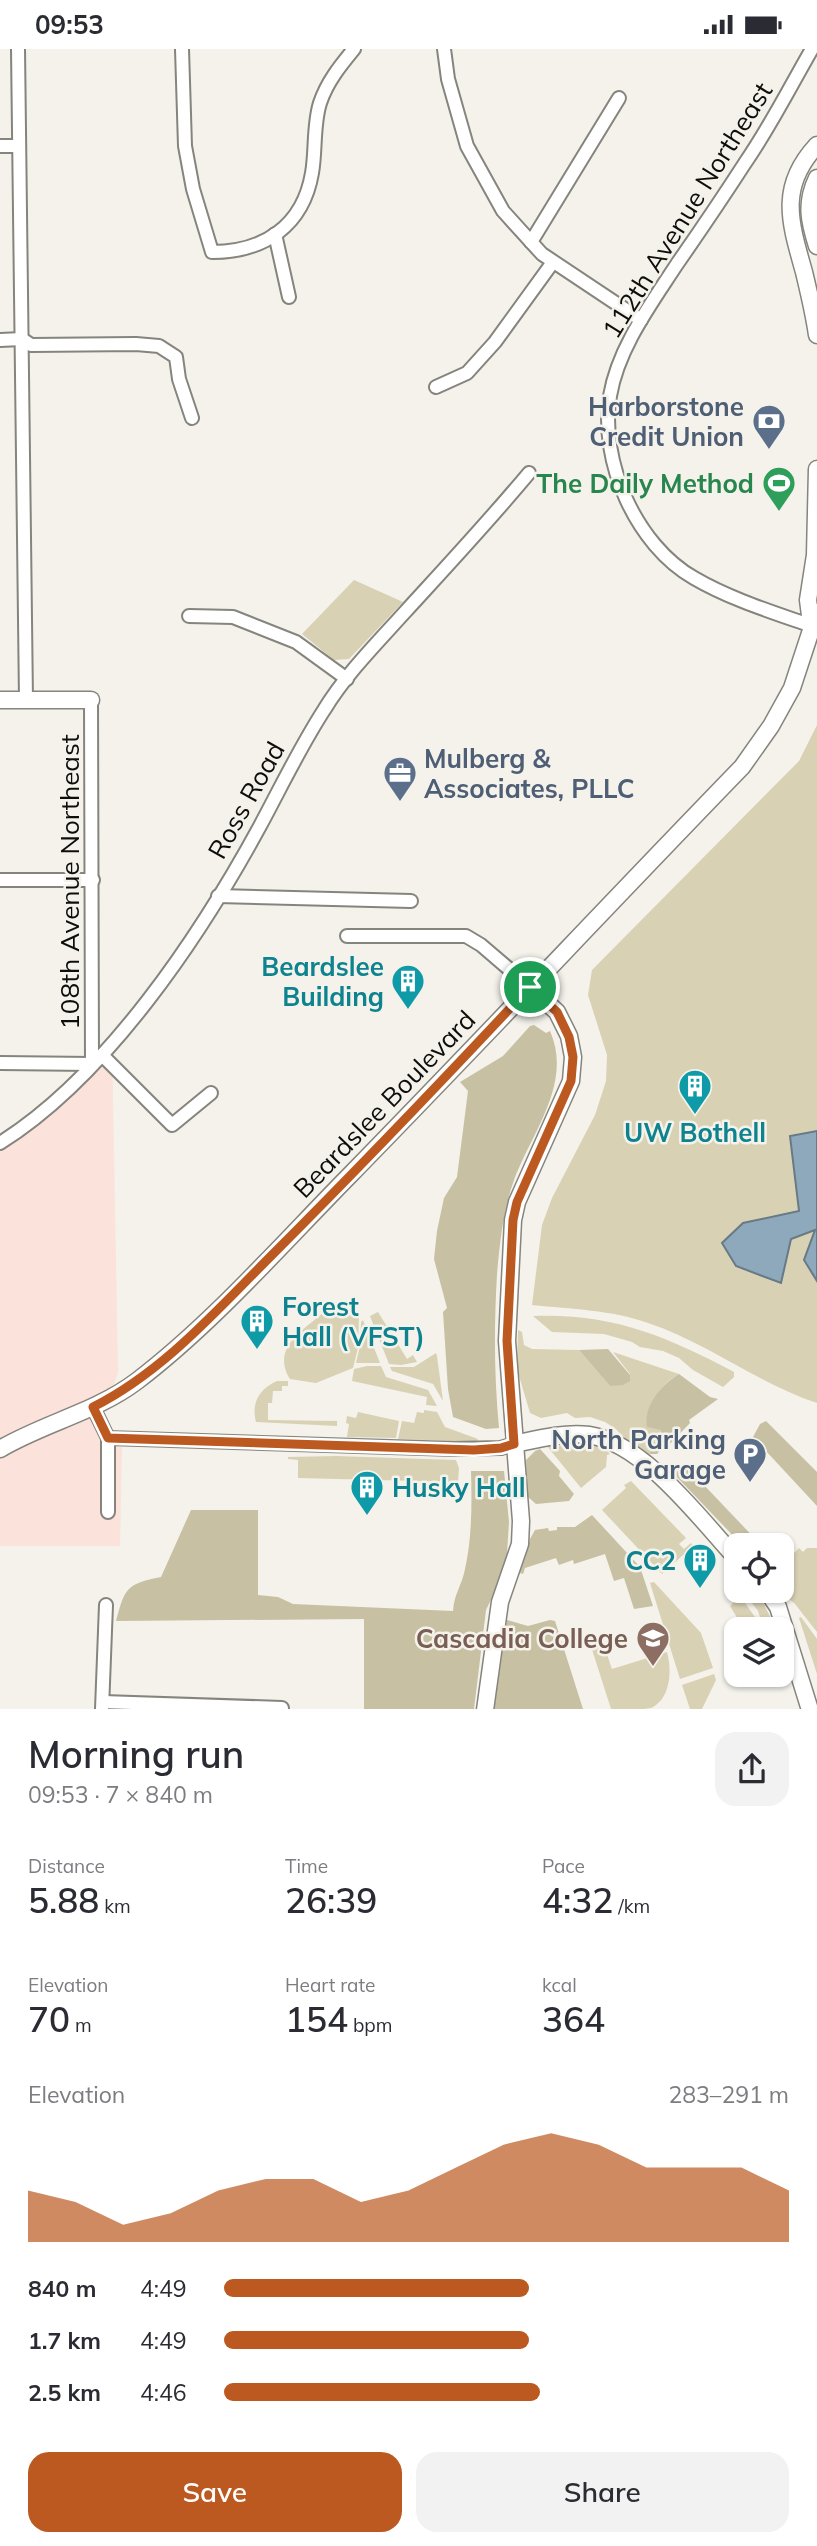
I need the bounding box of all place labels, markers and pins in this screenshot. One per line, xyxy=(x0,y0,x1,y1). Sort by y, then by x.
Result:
place label: Harborstone Credit Union xyxy=(588,390,744,453)
bank icon: Harborstone Credit Union xyxy=(750,402,788,451)
sports icon: The Daily Method xyxy=(760,464,798,513)
place label: The Daily Method xyxy=(536,467,754,500)
place label: Mulberg & Associates, PLLC xyxy=(424,742,634,805)
office icon: Mulberg & Associates, PLLC xyxy=(381,754,419,803)
place label: Beardslee Building xyxy=(261,950,384,1013)
pin xyxy=(500,957,560,1017)
building icon: Beardslee Building xyxy=(389,962,427,1011)
building icon: UW Bothell xyxy=(676,1067,714,1116)
place label: UW Bothell xyxy=(624,1116,766,1149)
place label: Forest Hall (VFST) xyxy=(282,1290,425,1353)
building icon: Forest Hall (VFST) xyxy=(238,1302,276,1351)
place label: North Parking Garage xyxy=(551,1423,726,1486)
parking icon: North Parking Garage xyxy=(731,1435,769,1484)
building icon: Husky Hall xyxy=(348,1468,386,1517)
place label: Husky Hall xyxy=(392,1471,526,1504)
building icon: CC2 xyxy=(681,1541,719,1590)
place label: CC2 xyxy=(625,1544,676,1577)
school or university icon: Cascadia College xyxy=(634,1619,672,1668)
place label: Cascadia College xyxy=(416,1622,628,1655)

